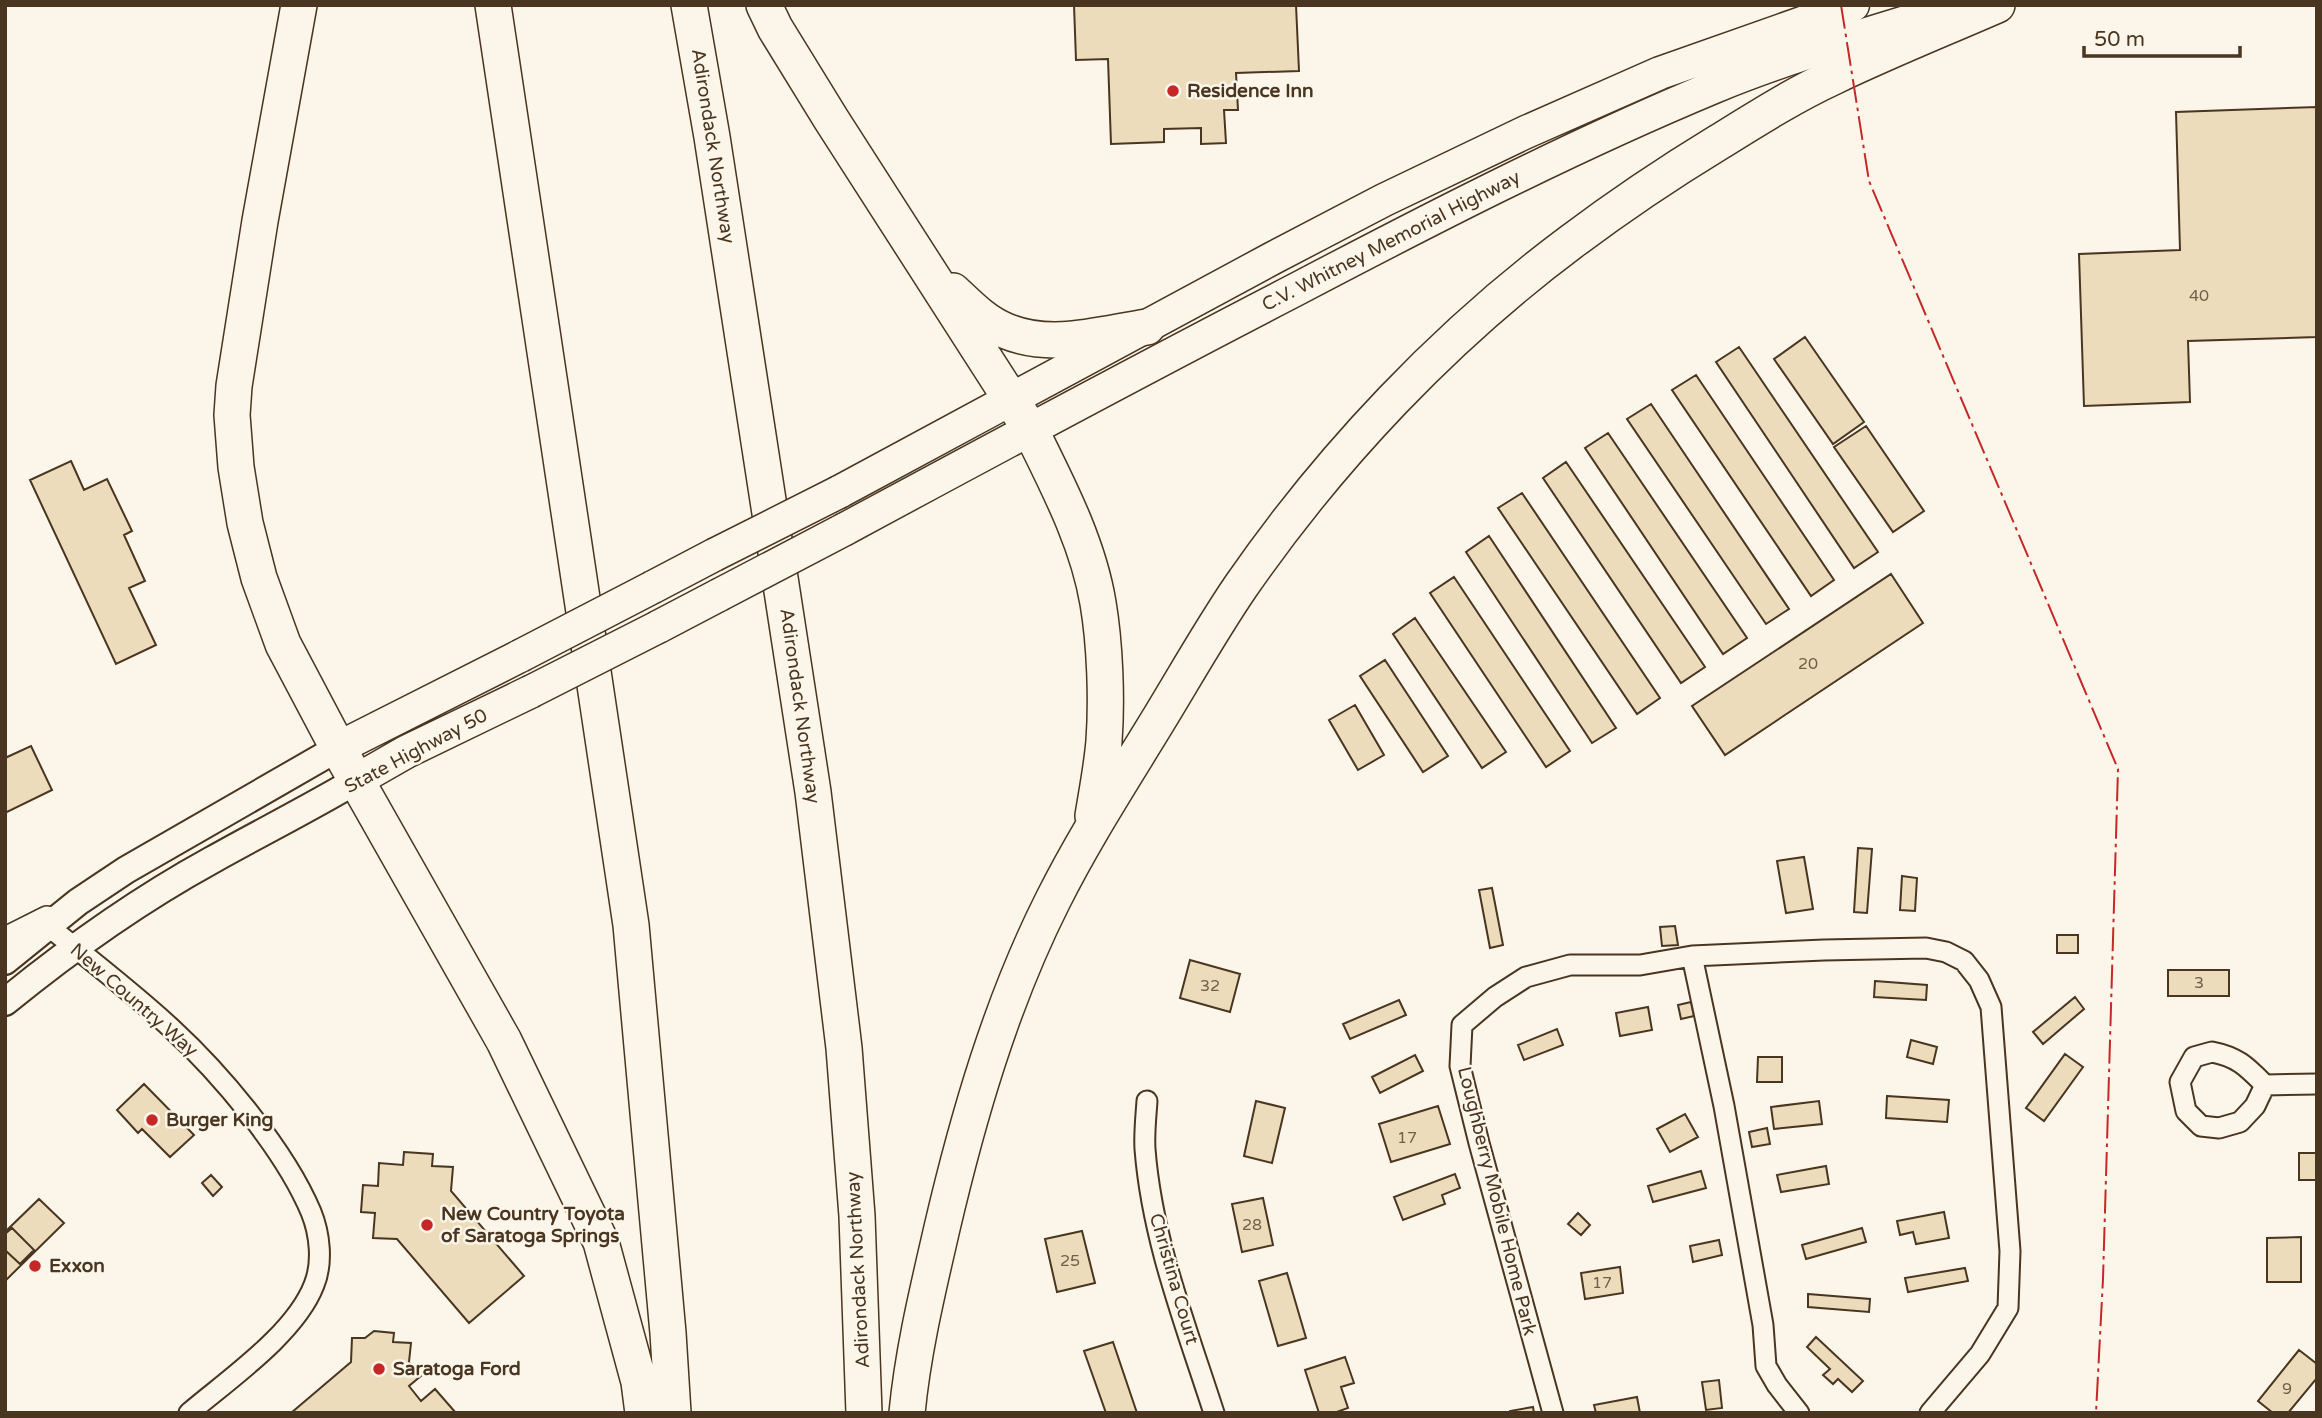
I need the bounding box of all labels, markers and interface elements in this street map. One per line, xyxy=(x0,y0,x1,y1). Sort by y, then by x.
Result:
scale bar xyxy=(2084,14,2240,58)
text: 50 m xyxy=(2094,27,2145,52)
street label: Adirondack Northway xyxy=(687,47,739,245)
place label: Residence Inn xyxy=(1187,80,1314,102)
marker: Residence Inn xyxy=(1165,83,1181,99)
street label: C.V. Whitney Memorial Highway xyxy=(1258,166,1524,316)
house number: 40 xyxy=(2189,286,2209,306)
street label: Adirondack Northway xyxy=(775,607,825,805)
house number: 20 xyxy=(1798,654,1818,674)
street label: State Highway 50 xyxy=(341,704,491,798)
street label: New Country Way xyxy=(66,939,202,1061)
house number: 3 xyxy=(2194,973,2204,993)
house number: 32 xyxy=(1200,976,1220,996)
street label: Loughberry Mobile Home Park xyxy=(1453,1064,1541,1338)
place label: Burger King xyxy=(166,1109,274,1132)
marker: Burger King xyxy=(144,1112,160,1128)
house number: 17 xyxy=(1397,1128,1417,1148)
street label: Adirondack Northway xyxy=(842,1171,874,1369)
place label: New Country Toyota of Saratoga Springs xyxy=(441,1203,625,1248)
street label: Christina Court xyxy=(1145,1211,1203,1347)
house number: 28 xyxy=(1242,1215,1262,1235)
marker: New Country Toyota of Saratoga Springs xyxy=(419,1217,435,1233)
house number: 25 xyxy=(1060,1251,1080,1271)
place label: Exxon xyxy=(49,1255,105,1277)
marker: Exxon xyxy=(27,1258,43,1274)
house number: 17 xyxy=(1592,1273,1612,1293)
place label: Saratoga Ford xyxy=(393,1358,521,1381)
marker: Saratoga Ford xyxy=(371,1361,387,1377)
house number: 9 xyxy=(2282,1379,2292,1399)

